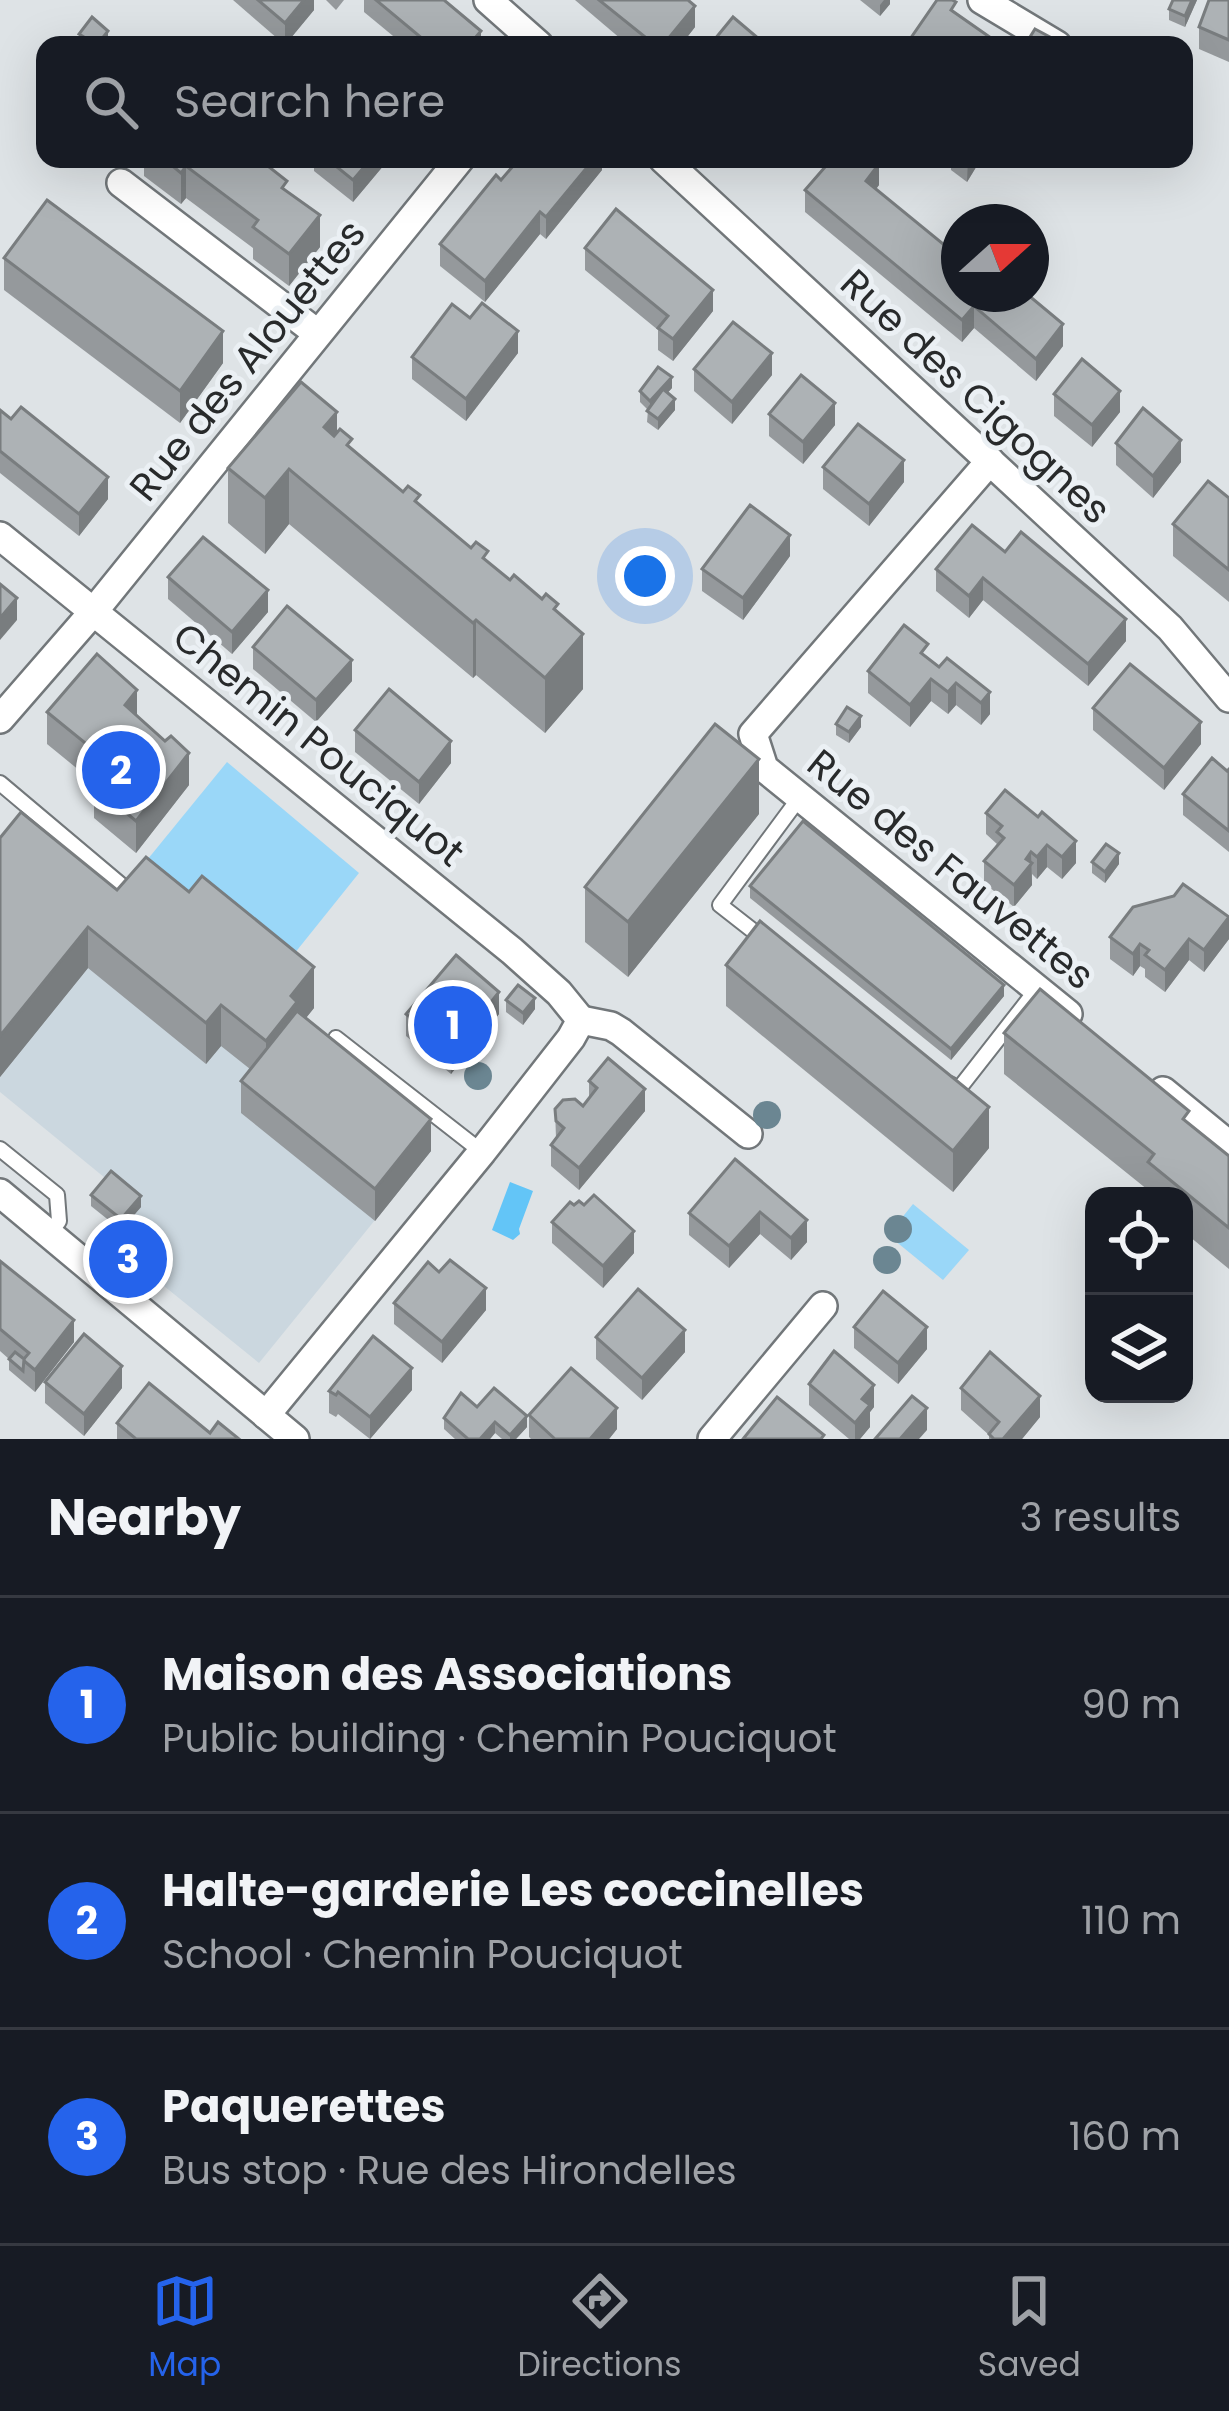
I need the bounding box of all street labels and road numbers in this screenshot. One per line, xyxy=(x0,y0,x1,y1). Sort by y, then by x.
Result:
street label: Rue des Alouettes xyxy=(117,208,378,513)
street label: Rue des Cigognes xyxy=(828,256,1123,536)
street label: Chemin Pouciquot xyxy=(161,610,476,879)
street label: Rue des Fauvettes xyxy=(796,736,1106,1002)

